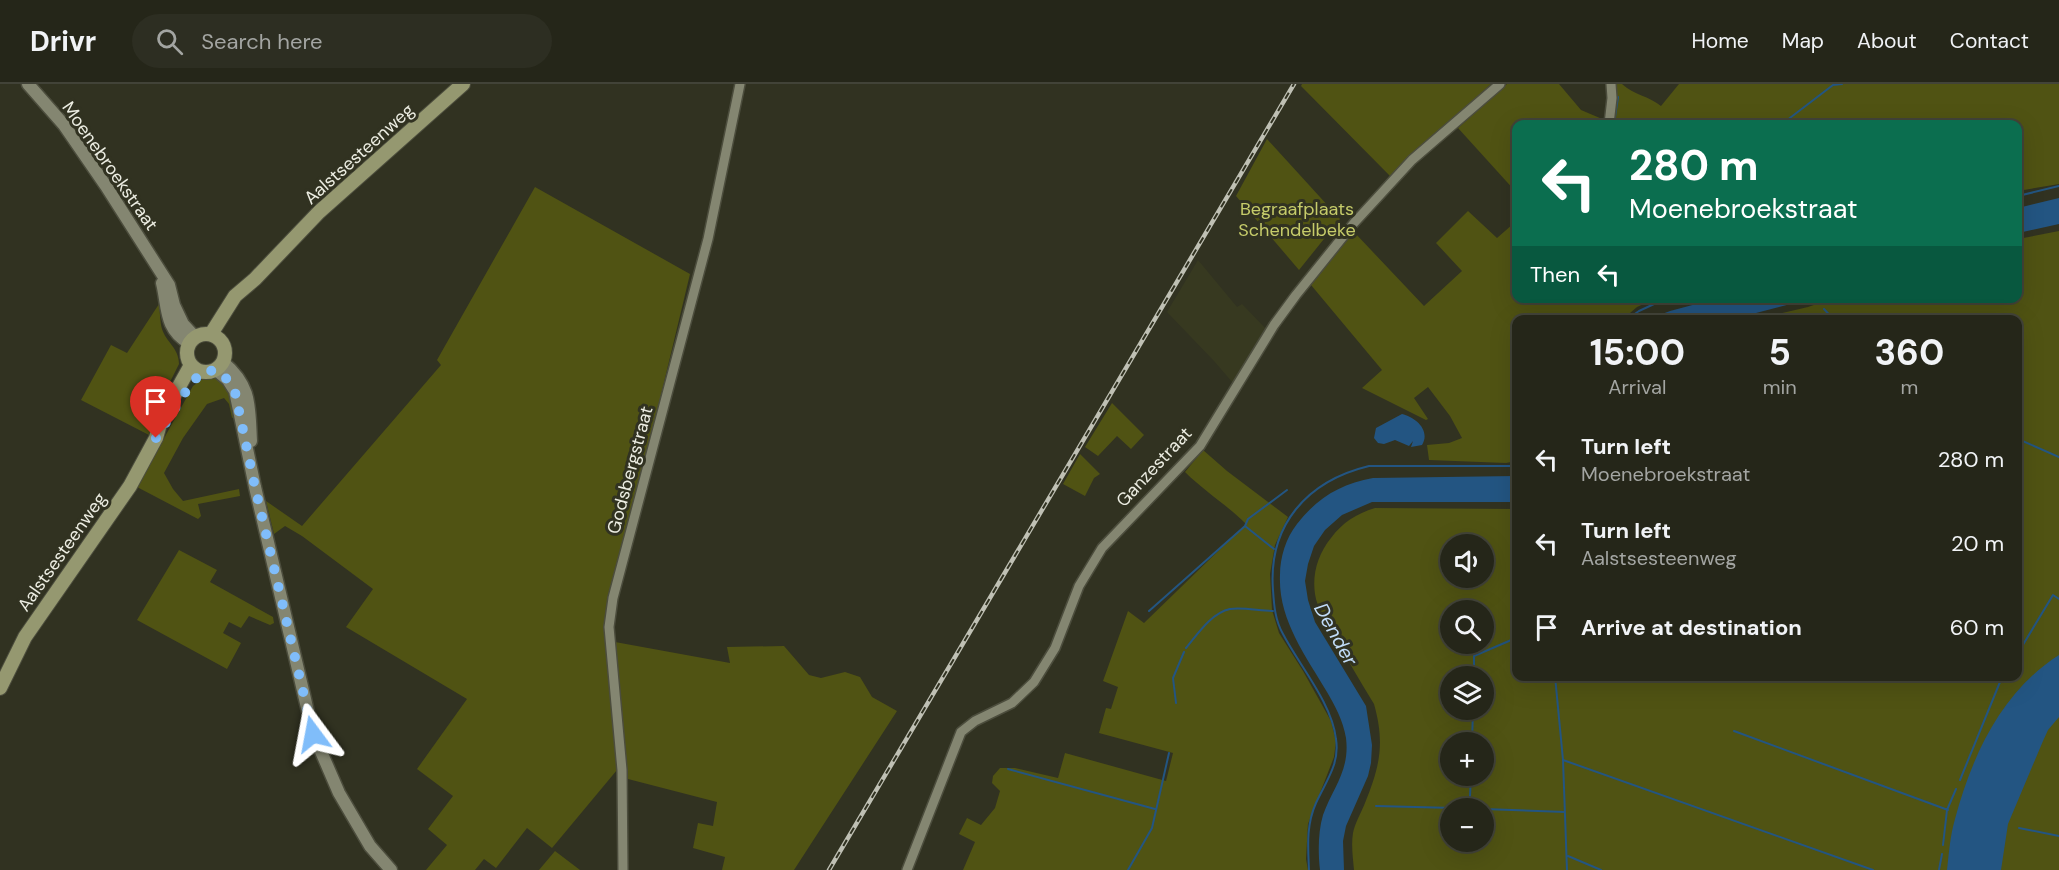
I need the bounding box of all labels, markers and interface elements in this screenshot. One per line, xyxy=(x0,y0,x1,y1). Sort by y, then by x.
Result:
search box xyxy=(132,14,552,68)
text: Drivr xyxy=(30,23,96,60)
icon: search xyxy=(153,25,186,58)
text: Search here xyxy=(201,27,323,56)
text: Home xyxy=(1691,27,1749,55)
text: Map xyxy=(1782,27,1824,55)
text: About xyxy=(1857,27,1917,55)
text: Contact xyxy=(1950,27,2029,55)
street label: Moenebroekstraat xyxy=(56,97,164,235)
street label: Aalstsesteenweg xyxy=(299,98,419,210)
text: 280 m xyxy=(1629,138,1759,193)
icon: left xyxy=(1530,144,1608,222)
text: Moenebroekstraat xyxy=(1629,191,1858,226)
park label: Begraafplaats Schendelbeke xyxy=(1238,197,1356,242)
icon: left xyxy=(1592,258,1625,291)
text: Then xyxy=(1530,260,1580,289)
text: 15:00 xyxy=(1590,329,1685,376)
text: 5 xyxy=(1768,329,1791,376)
text: 360 xyxy=(1874,329,1944,376)
text: Arrival xyxy=(1608,374,1666,400)
text: min xyxy=(1763,374,1797,400)
text: m xyxy=(1900,374,1918,400)
pin xyxy=(130,376,181,438)
icon: arrive xyxy=(139,385,172,418)
street label: Godsbergstraat xyxy=(601,403,659,537)
street label: Ganzestraat xyxy=(1111,422,1197,512)
text: Turn left xyxy=(1581,432,1671,461)
icon: left xyxy=(1530,443,1563,476)
text: 280 m xyxy=(1938,445,2004,474)
text: Moenebroekstraat xyxy=(1581,461,1750,487)
street label: Aalstsesteenweg xyxy=(12,488,112,616)
text: Turn left xyxy=(1581,516,1671,545)
icon: left xyxy=(1530,527,1563,560)
text: 20 m xyxy=(1951,529,2004,558)
map controls xyxy=(1440,534,1494,852)
button: sound xyxy=(1440,534,1494,588)
text: Aalstsesteenweg xyxy=(1581,545,1737,571)
water label: Dender xyxy=(1308,598,1364,671)
button: search xyxy=(1440,600,1494,654)
icon: arrive xyxy=(1530,611,1563,644)
text: Arrive at destination xyxy=(1581,613,1802,642)
text: 60 m xyxy=(1950,613,2004,642)
button: layers xyxy=(1440,666,1494,720)
position arrow xyxy=(281,702,345,766)
button: + xyxy=(1440,732,1494,786)
button: − xyxy=(1440,798,1494,852)

